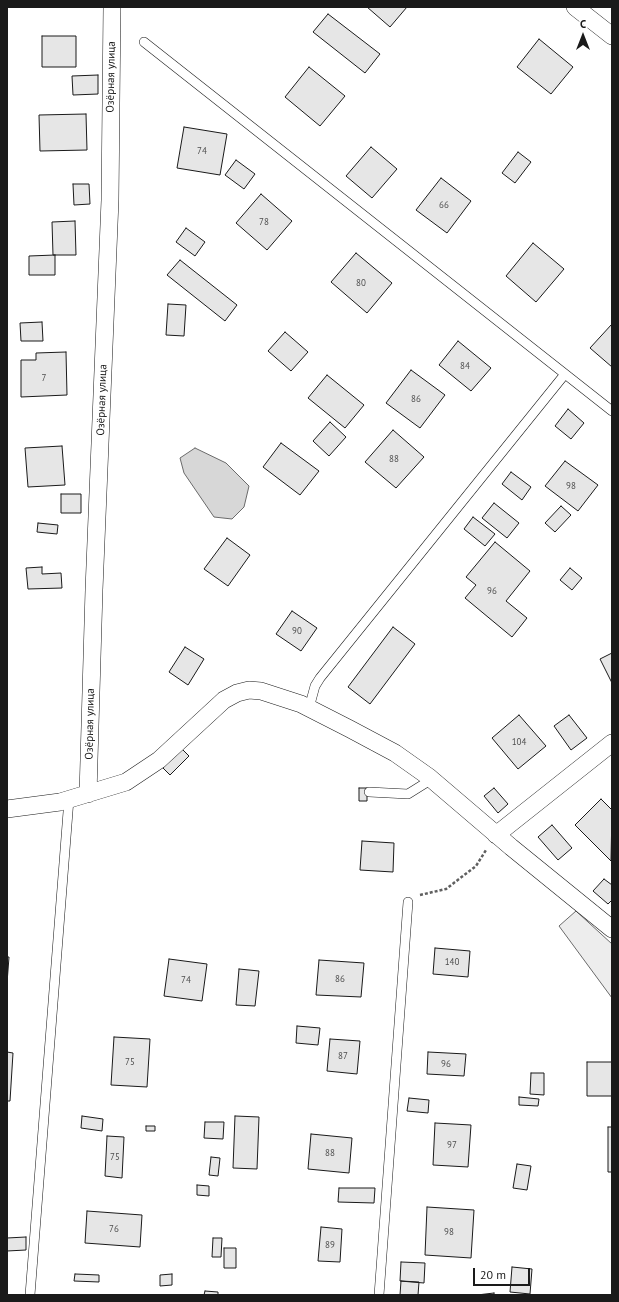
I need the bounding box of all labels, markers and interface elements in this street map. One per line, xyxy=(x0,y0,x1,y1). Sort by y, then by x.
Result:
north arrow xyxy=(563,16,603,56)
text: С xyxy=(580,17,586,31)
street label: Озёрная улица xyxy=(104,41,118,113)
house number: 74 xyxy=(197,146,207,156)
house number: 66 xyxy=(439,200,449,210)
house number: 78 xyxy=(259,217,269,227)
house number: 80 xyxy=(356,278,366,288)
house number: 84 xyxy=(460,361,470,371)
street label: Озёрная улица xyxy=(94,364,110,436)
house number: 7 xyxy=(42,373,46,383)
house number: 86 xyxy=(411,394,421,404)
house number: 88 xyxy=(389,454,399,464)
house number: 98 xyxy=(566,481,576,491)
house number: 96 xyxy=(487,586,497,596)
house number: 90 xyxy=(292,626,302,636)
street label: Озёрная улица xyxy=(83,688,97,760)
house number: 104 xyxy=(512,737,526,747)
house number: 140 xyxy=(445,957,459,967)
house number: 86 xyxy=(335,974,345,984)
house number: 74 xyxy=(181,975,191,985)
house number: 87 xyxy=(338,1051,348,1061)
house number: 75 xyxy=(125,1057,135,1067)
house number: 96 xyxy=(441,1059,451,1069)
house number: 97 xyxy=(447,1140,457,1150)
house number: 88 xyxy=(325,1148,335,1158)
house number: 75 xyxy=(110,1152,120,1162)
house number: 76 xyxy=(109,1224,119,1234)
house number: 98 xyxy=(444,1227,454,1237)
house number: 89 xyxy=(325,1240,335,1250)
scale bar xyxy=(475,1260,532,1286)
text: 20 m xyxy=(480,1267,506,1282)

